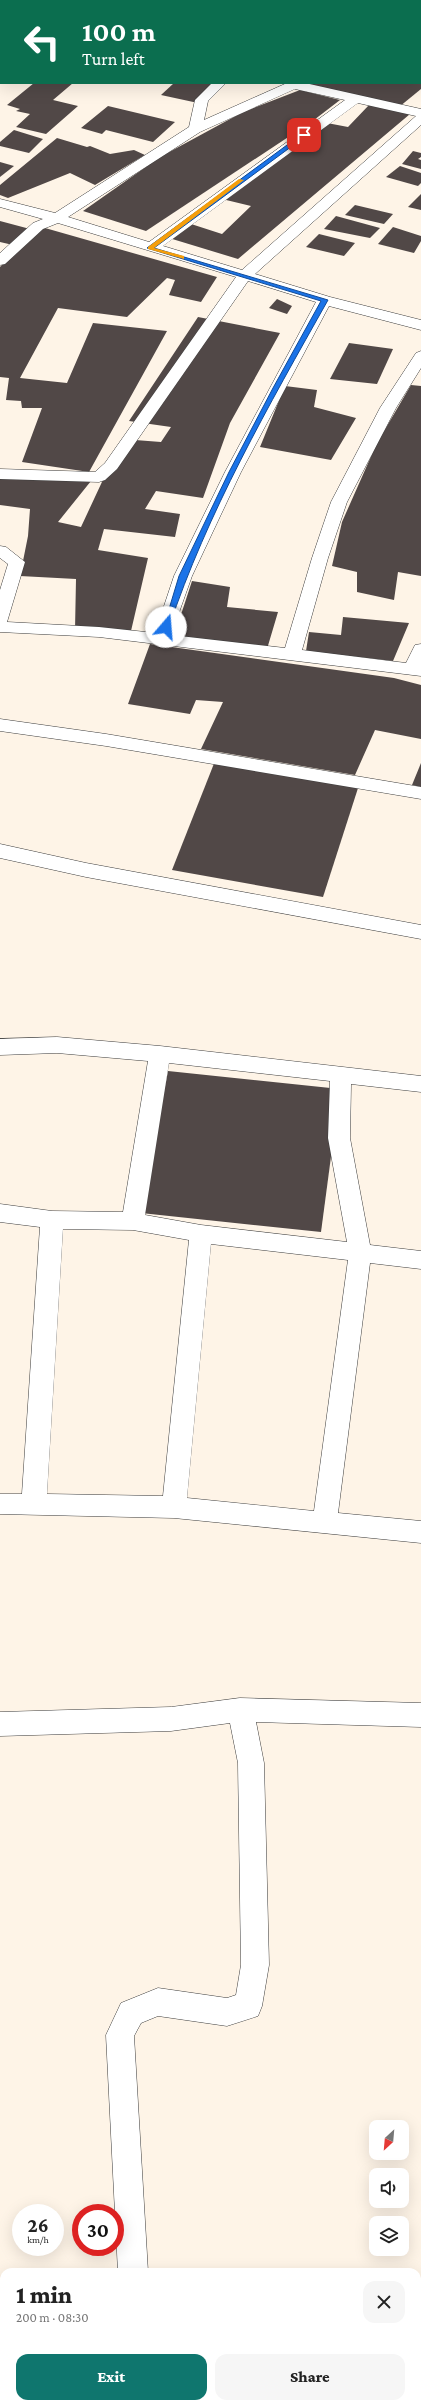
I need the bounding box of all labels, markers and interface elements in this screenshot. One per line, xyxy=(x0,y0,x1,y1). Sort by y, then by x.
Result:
icon: left xyxy=(16,16,68,68)
text: 100 m xyxy=(82,16,156,47)
text: Turn left xyxy=(82,49,145,69)
pin xyxy=(287,118,321,152)
icon: arrive xyxy=(293,124,315,146)
position arrow xyxy=(145,606,187,648)
north arrow xyxy=(369,2120,409,2160)
map controls xyxy=(369,2120,409,2256)
button: sound xyxy=(369,2168,409,2208)
speed limit sign: 30 xyxy=(72,2204,124,2256)
text: 26 xyxy=(27,2214,49,2236)
button: layers xyxy=(369,2216,409,2256)
text: km/h xyxy=(27,2234,49,2245)
text: 1 min xyxy=(16,2281,72,2308)
button: close xyxy=(363,2281,405,2323)
text: 200 m · 08:30 xyxy=(16,2310,89,2325)
button: Exit xyxy=(16,2354,207,2400)
button: Share xyxy=(215,2354,405,2400)

